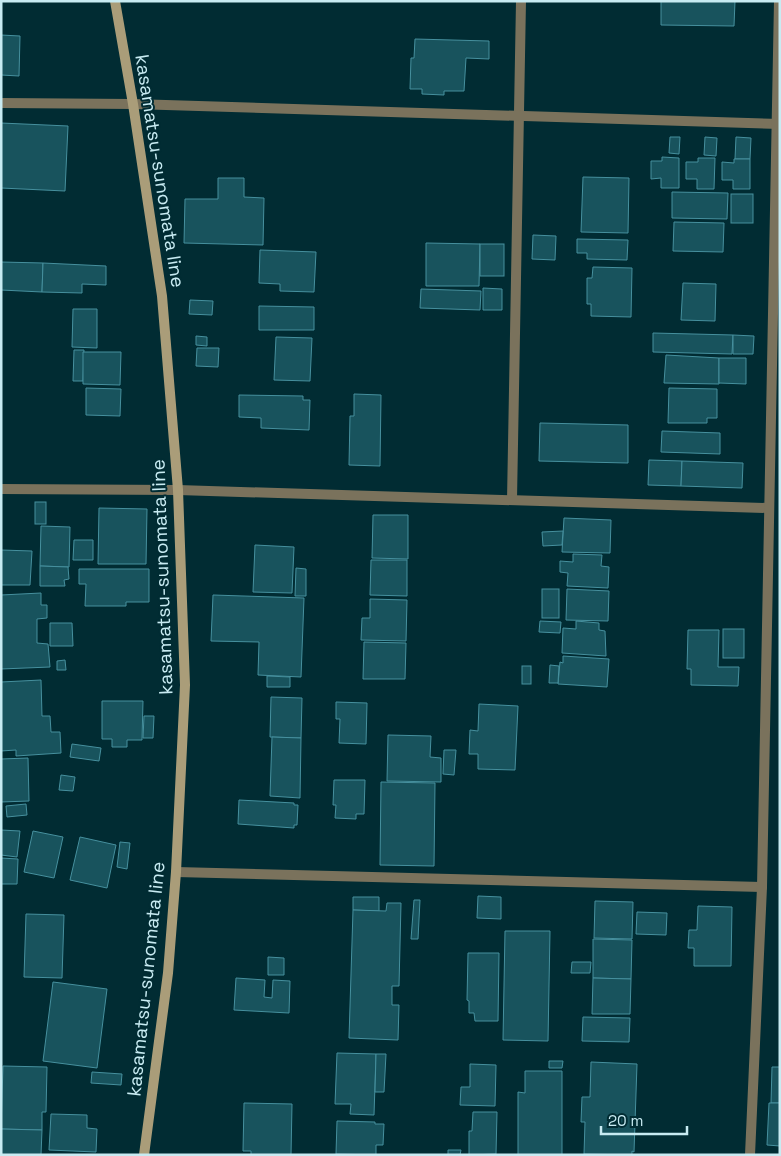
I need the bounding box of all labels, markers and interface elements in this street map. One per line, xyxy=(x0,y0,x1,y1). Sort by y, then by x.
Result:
street label: kasamatsu-sunomata line xyxy=(129,53,191,289)
street label: kasamatsu-sunomata line xyxy=(145,459,179,695)
street label: kasamatsu-sunomata line xyxy=(121,860,171,1098)
scale bar xyxy=(601,1104,687,1136)
text: 20 m xyxy=(608,1111,643,1130)

